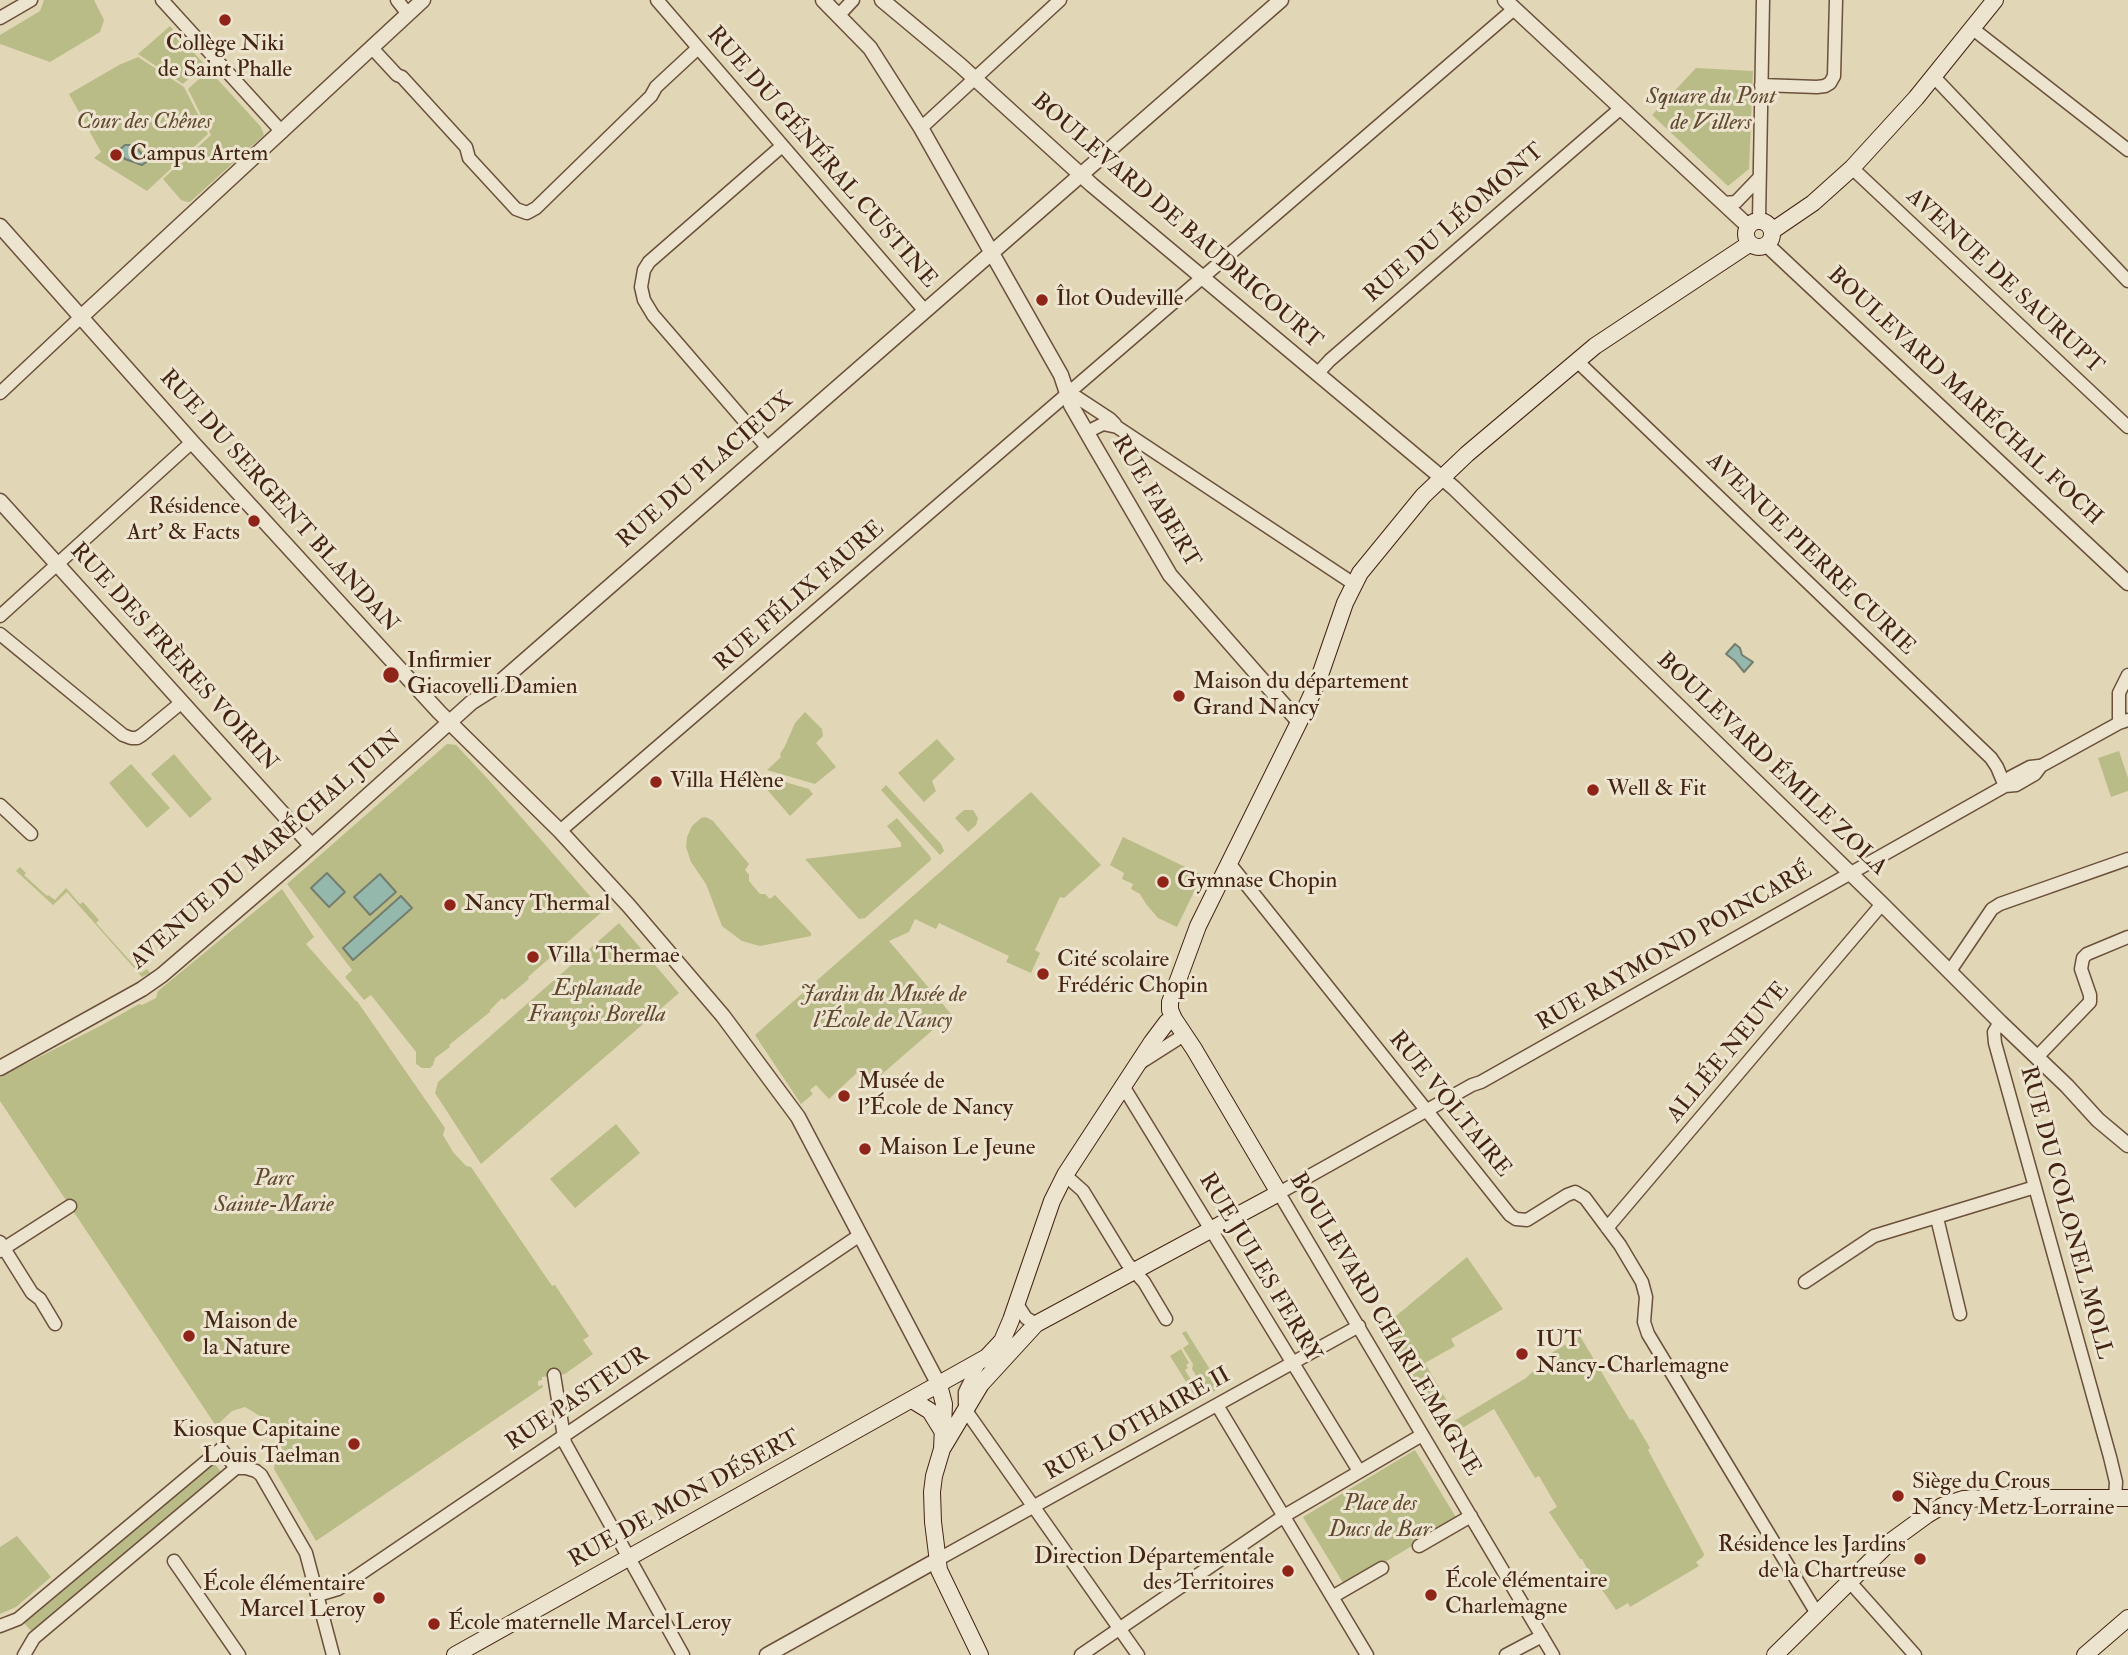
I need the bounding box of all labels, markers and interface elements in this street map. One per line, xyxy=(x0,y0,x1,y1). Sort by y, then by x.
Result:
marker: Collège Niki de Saint Phalle xyxy=(217,12,233,28)
street label: RUE DU GÉNÉRAL CUSTINE xyxy=(700,22,942,294)
place label: Collège Niki de Saint Phalle xyxy=(158,31,292,85)
park label: Square du Pont de Villers xyxy=(1646,84,1776,138)
street label: BOULEVARD DE BAUDRICOURT xyxy=(1025,88,1327,356)
park label: Cour des Chênes xyxy=(77,109,211,137)
street label: RUE DU LÉOMONT xyxy=(1360,138,1550,310)
place label: Campus Artem xyxy=(130,141,268,169)
marker: Campus Artem xyxy=(108,147,124,163)
street label: AVENUE DE SAURUPT xyxy=(1900,183,2108,381)
street label: BOULEVARD MARÉCHAL FOCH xyxy=(1821,262,2107,532)
place label: Îlot Oudeville xyxy=(1056,286,1183,314)
marker: Îlot Oudeville xyxy=(1034,292,1050,308)
street label: RUE DU SERGENT BLANDAN xyxy=(153,365,403,639)
street label: RUE DU PLACIEUX xyxy=(612,387,800,555)
street label: RUE FABERT xyxy=(1105,431,1205,573)
street label: AVENUE PIERRE CURIE xyxy=(1700,448,1920,662)
place label: Résidence Art' & Facts xyxy=(127,494,240,548)
marker: Résidence Art' & Facts xyxy=(246,513,262,529)
street label: RUE FÉLIX FAURE xyxy=(709,516,891,678)
street label: RUE DES FRÈRES VOIRIN xyxy=(63,538,283,778)
place label: Infirmier Giacovelli Damien xyxy=(407,648,578,702)
street label: BOULEVARD ÉMILE ZOLA xyxy=(1650,648,1892,882)
marker: Infirmier Giacovelli Damien xyxy=(381,665,401,685)
place label: Maison du département Grand Nancy xyxy=(1193,669,1409,723)
marker: Maison du département Grand Nancy xyxy=(1171,688,1187,704)
street label: AVENUE DU MARÉCHAL JUIN xyxy=(126,726,408,976)
place label: Villa Hélène xyxy=(670,768,783,796)
marker: Villa Hélène xyxy=(648,774,664,790)
place label: Well & Fit xyxy=(1607,776,1706,804)
marker: Well & Fit xyxy=(1585,782,1601,798)
street label: RUE RAYMOND POINCARÉ xyxy=(1532,858,1818,1038)
place label: Gymnase Chopin xyxy=(1177,868,1337,896)
marker: Gymnase Chopin xyxy=(1155,874,1171,890)
place label: Nancy Thermal xyxy=(464,891,610,919)
marker: Nancy Thermal xyxy=(442,897,458,913)
place label: Villa Thermae xyxy=(547,943,680,971)
place label: Cité scolaire Frédéric Chopin xyxy=(1057,947,1208,1001)
marker: Villa Thermae xyxy=(525,949,541,965)
marker: Cité scolaire Frédéric Chopin xyxy=(1035,966,1051,982)
park label: Esplanade François Borella xyxy=(528,976,666,1030)
street label: ALLÉE NEUVE xyxy=(1662,977,1796,1129)
park label: Jardin du Musée de l'École de Nancy xyxy=(800,982,966,1036)
street label: RUE VOLTAIRE xyxy=(1382,1027,1516,1183)
street label: RUE DU COLONEL MOLL xyxy=(2013,1064,2117,1362)
place label: Musée de l'École de Nancy xyxy=(858,1069,1013,1123)
marker: Musée de l'École de Nancy xyxy=(836,1088,852,1104)
place label: Maison Le Jeune xyxy=(879,1135,1035,1163)
marker: Maison Le Jeune xyxy=(857,1141,873,1157)
park label: Parc Sainte-Marie xyxy=(214,1166,334,1220)
street label: BOULEVARD CHARLEMAGNE xyxy=(1282,1168,1486,1482)
street label: RUE JULES FERRY xyxy=(1192,1169,1326,1367)
place label: Maison de la Nature xyxy=(203,1309,297,1363)
place label: IUT Nancy-Charlemagne xyxy=(1536,1327,1729,1381)
marker: Maison de la Nature xyxy=(181,1328,197,1344)
street label: RUE PASTEUR xyxy=(501,1342,655,1458)
marker: IUT Nancy-Charlemagne xyxy=(1514,1346,1530,1362)
street label: RUE LOTHAIRE II xyxy=(1040,1362,1236,1488)
place label: Kiosque Capitaine Louis Taelman xyxy=(172,1417,340,1471)
street label: RUE DE MON DÉSERT xyxy=(565,1425,805,1575)
marker: Kiosque Capitaine Louis Taelman xyxy=(346,1436,362,1452)
place label: Siège du Crous Nancy Metz Lorraine xyxy=(1912,1469,2114,1523)
marker: Siège du Crous Nancy Metz Lorraine xyxy=(1890,1488,1906,1504)
park label: Place des Ducs de Bar xyxy=(1329,1491,1431,1545)
place label: Résidence les Jardins de la Chartreuse xyxy=(1718,1532,1906,1586)
place label: Direction Départementale des Territoires xyxy=(1034,1544,1274,1598)
marker: Résidence les Jardins de la Chartreuse xyxy=(1912,1551,1928,1567)
marker: Direction Départementale des Territoires xyxy=(1280,1563,1296,1579)
place label: École élémentaire Charlemagne xyxy=(1445,1568,1607,1622)
place label: École élémentaire Marcel Leroy xyxy=(203,1571,365,1625)
marker: École élémentaire Charlemagne xyxy=(1423,1587,1439,1603)
marker: École élémentaire Marcel Leroy xyxy=(371,1590,387,1606)
place label: École maternelle Marcel Leroy xyxy=(448,1610,731,1638)
marker: École maternelle Marcel Leroy xyxy=(426,1616,442,1632)

